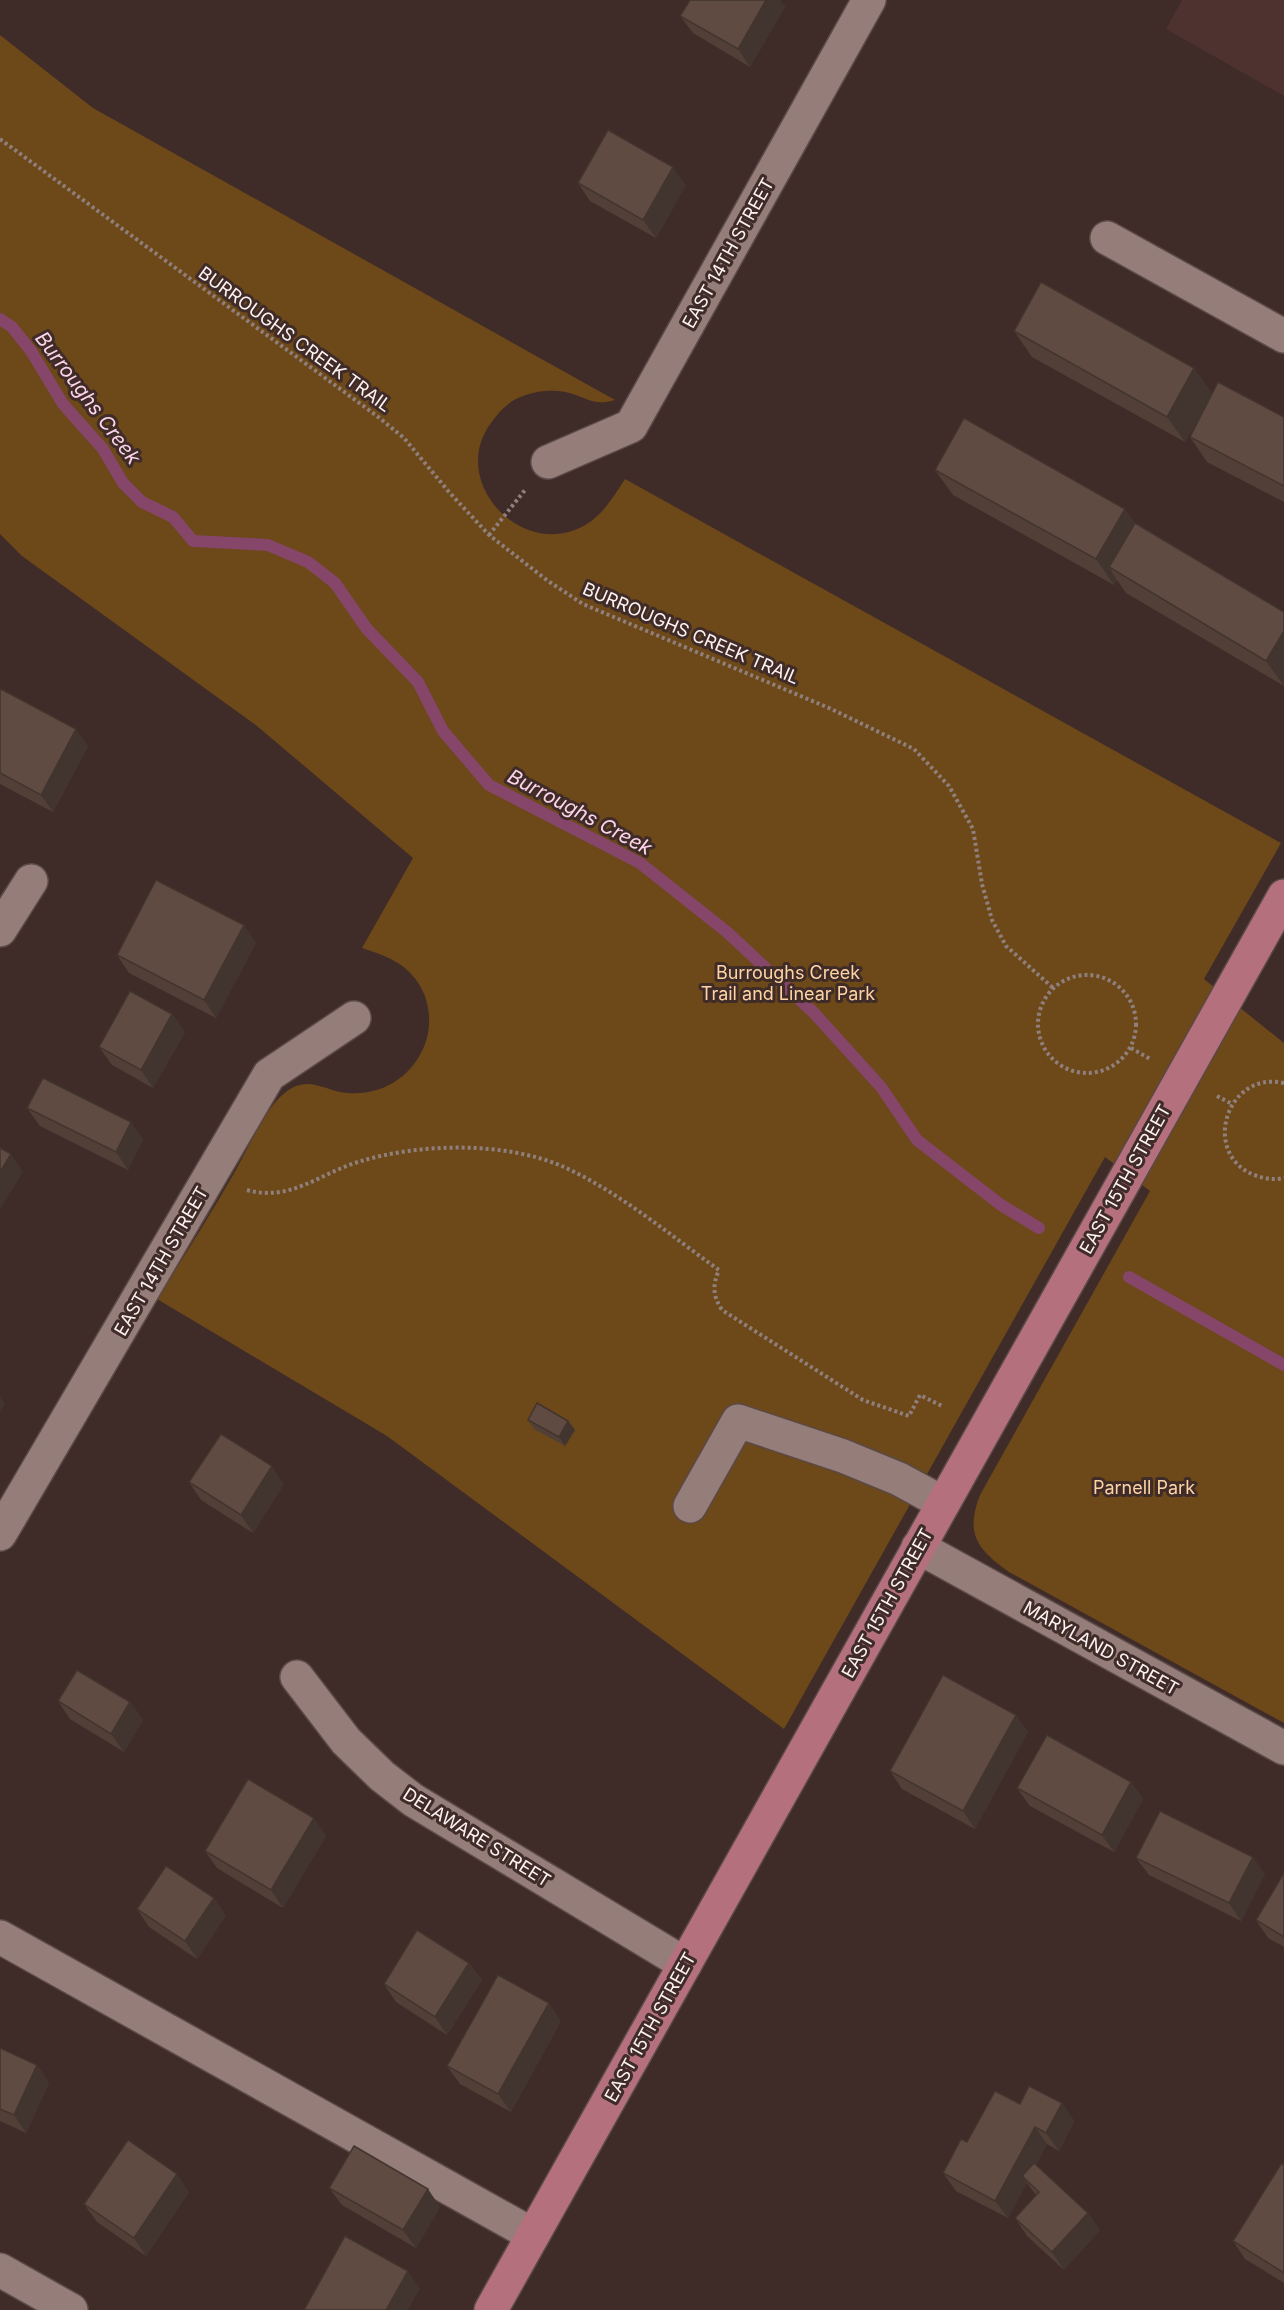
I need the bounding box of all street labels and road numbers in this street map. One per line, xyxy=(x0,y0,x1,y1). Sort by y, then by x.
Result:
street label: EAST 14TH STREET xyxy=(678,174,778,332)
street label: BURROUGHS CREEK TRAIL xyxy=(195,262,395,416)
street label: BURROUGHS CREEK TRAIL xyxy=(580,578,802,688)
street label: EAST 15TH STREET xyxy=(1075,1101,1175,1257)
street label: EAST 14TH STREET xyxy=(110,1183,212,1339)
street label: EAST 15TH STREET xyxy=(837,1525,937,1681)
street label: MARYLAND STREET xyxy=(1020,1597,1182,1699)
street label: DELAWARE STREET xyxy=(399,1783,555,1891)
street label: EAST 15TH STREET xyxy=(600,1949,700,2105)

